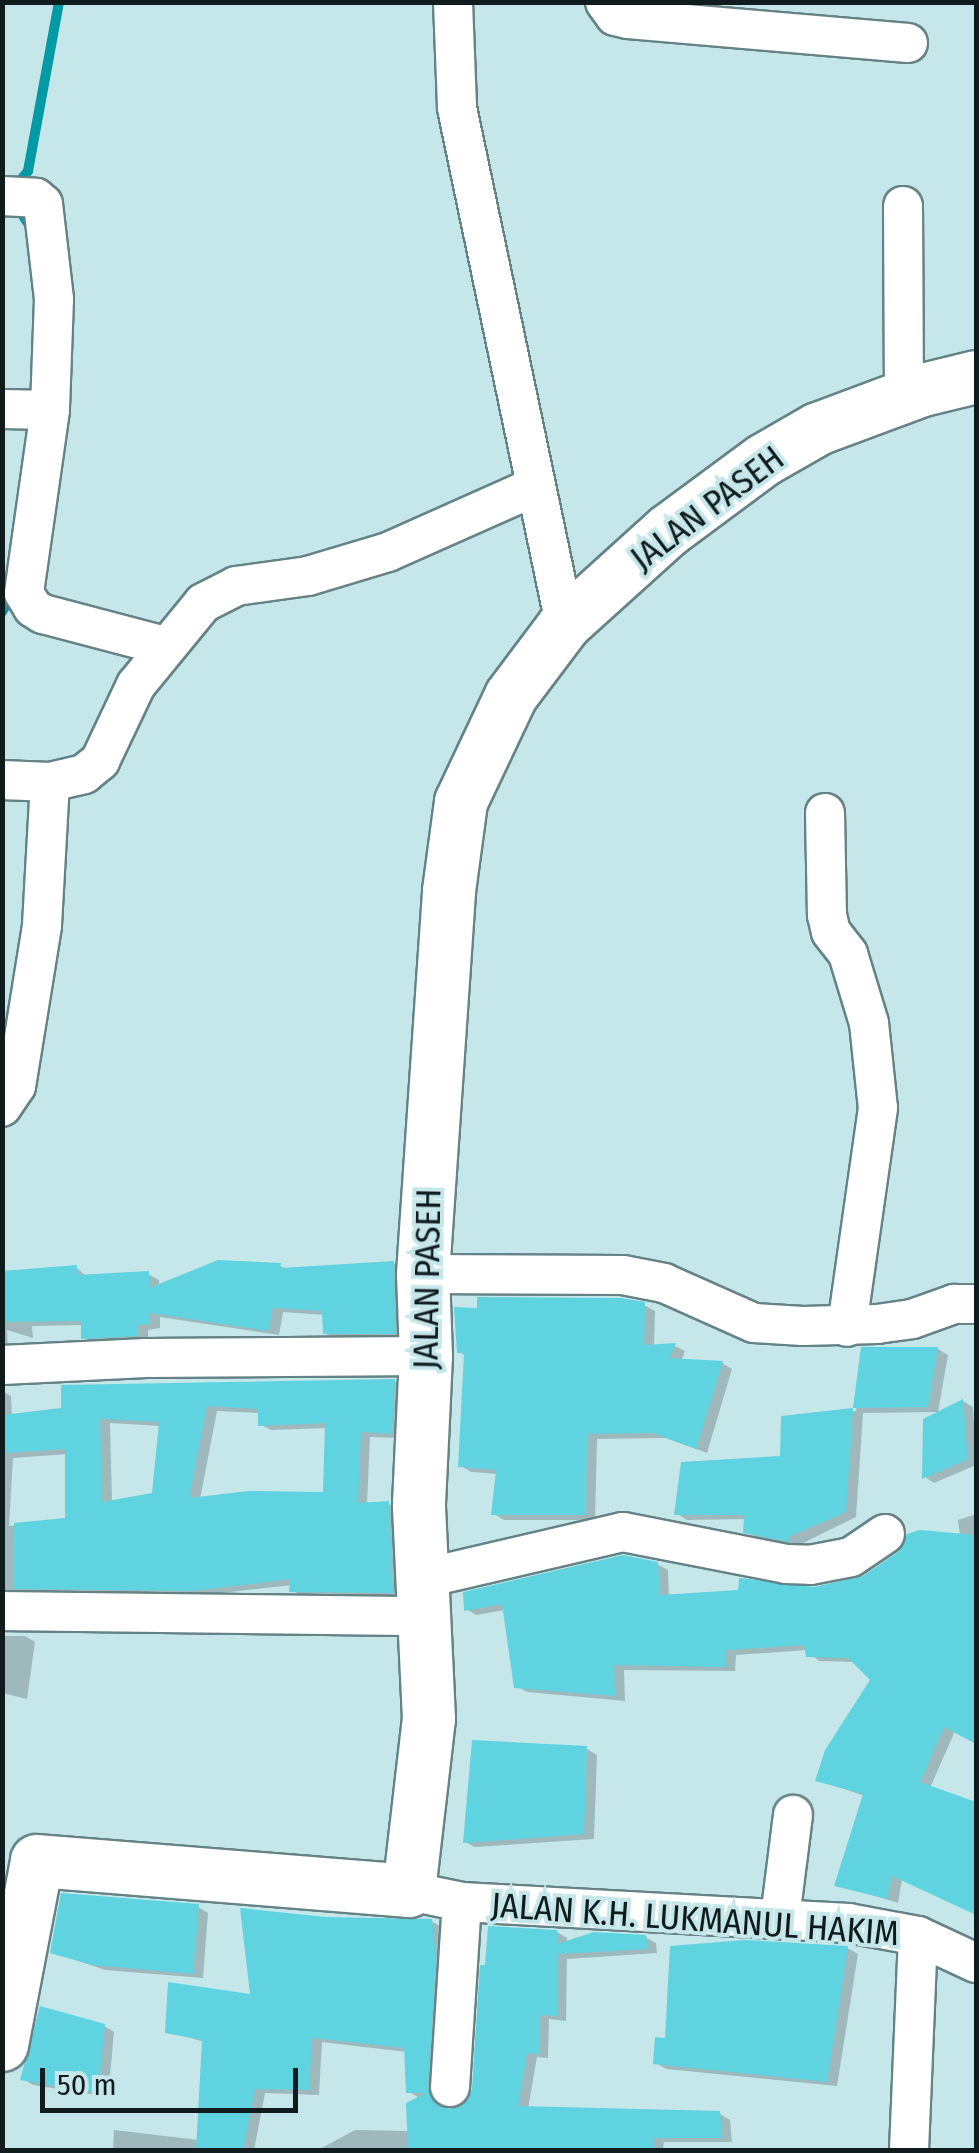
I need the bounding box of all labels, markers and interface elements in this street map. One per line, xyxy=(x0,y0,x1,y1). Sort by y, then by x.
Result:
street label: JALAN PASEH xyxy=(622,437,792,579)
street label: JALAN PASEH xyxy=(404,1188,450,1370)
street label: JALAN K.H. LUKMANUL HAKIM xyxy=(490,1884,900,1954)
scale bar xyxy=(45,2048,302,2110)
text: 50 m xyxy=(57,2067,117,2103)

